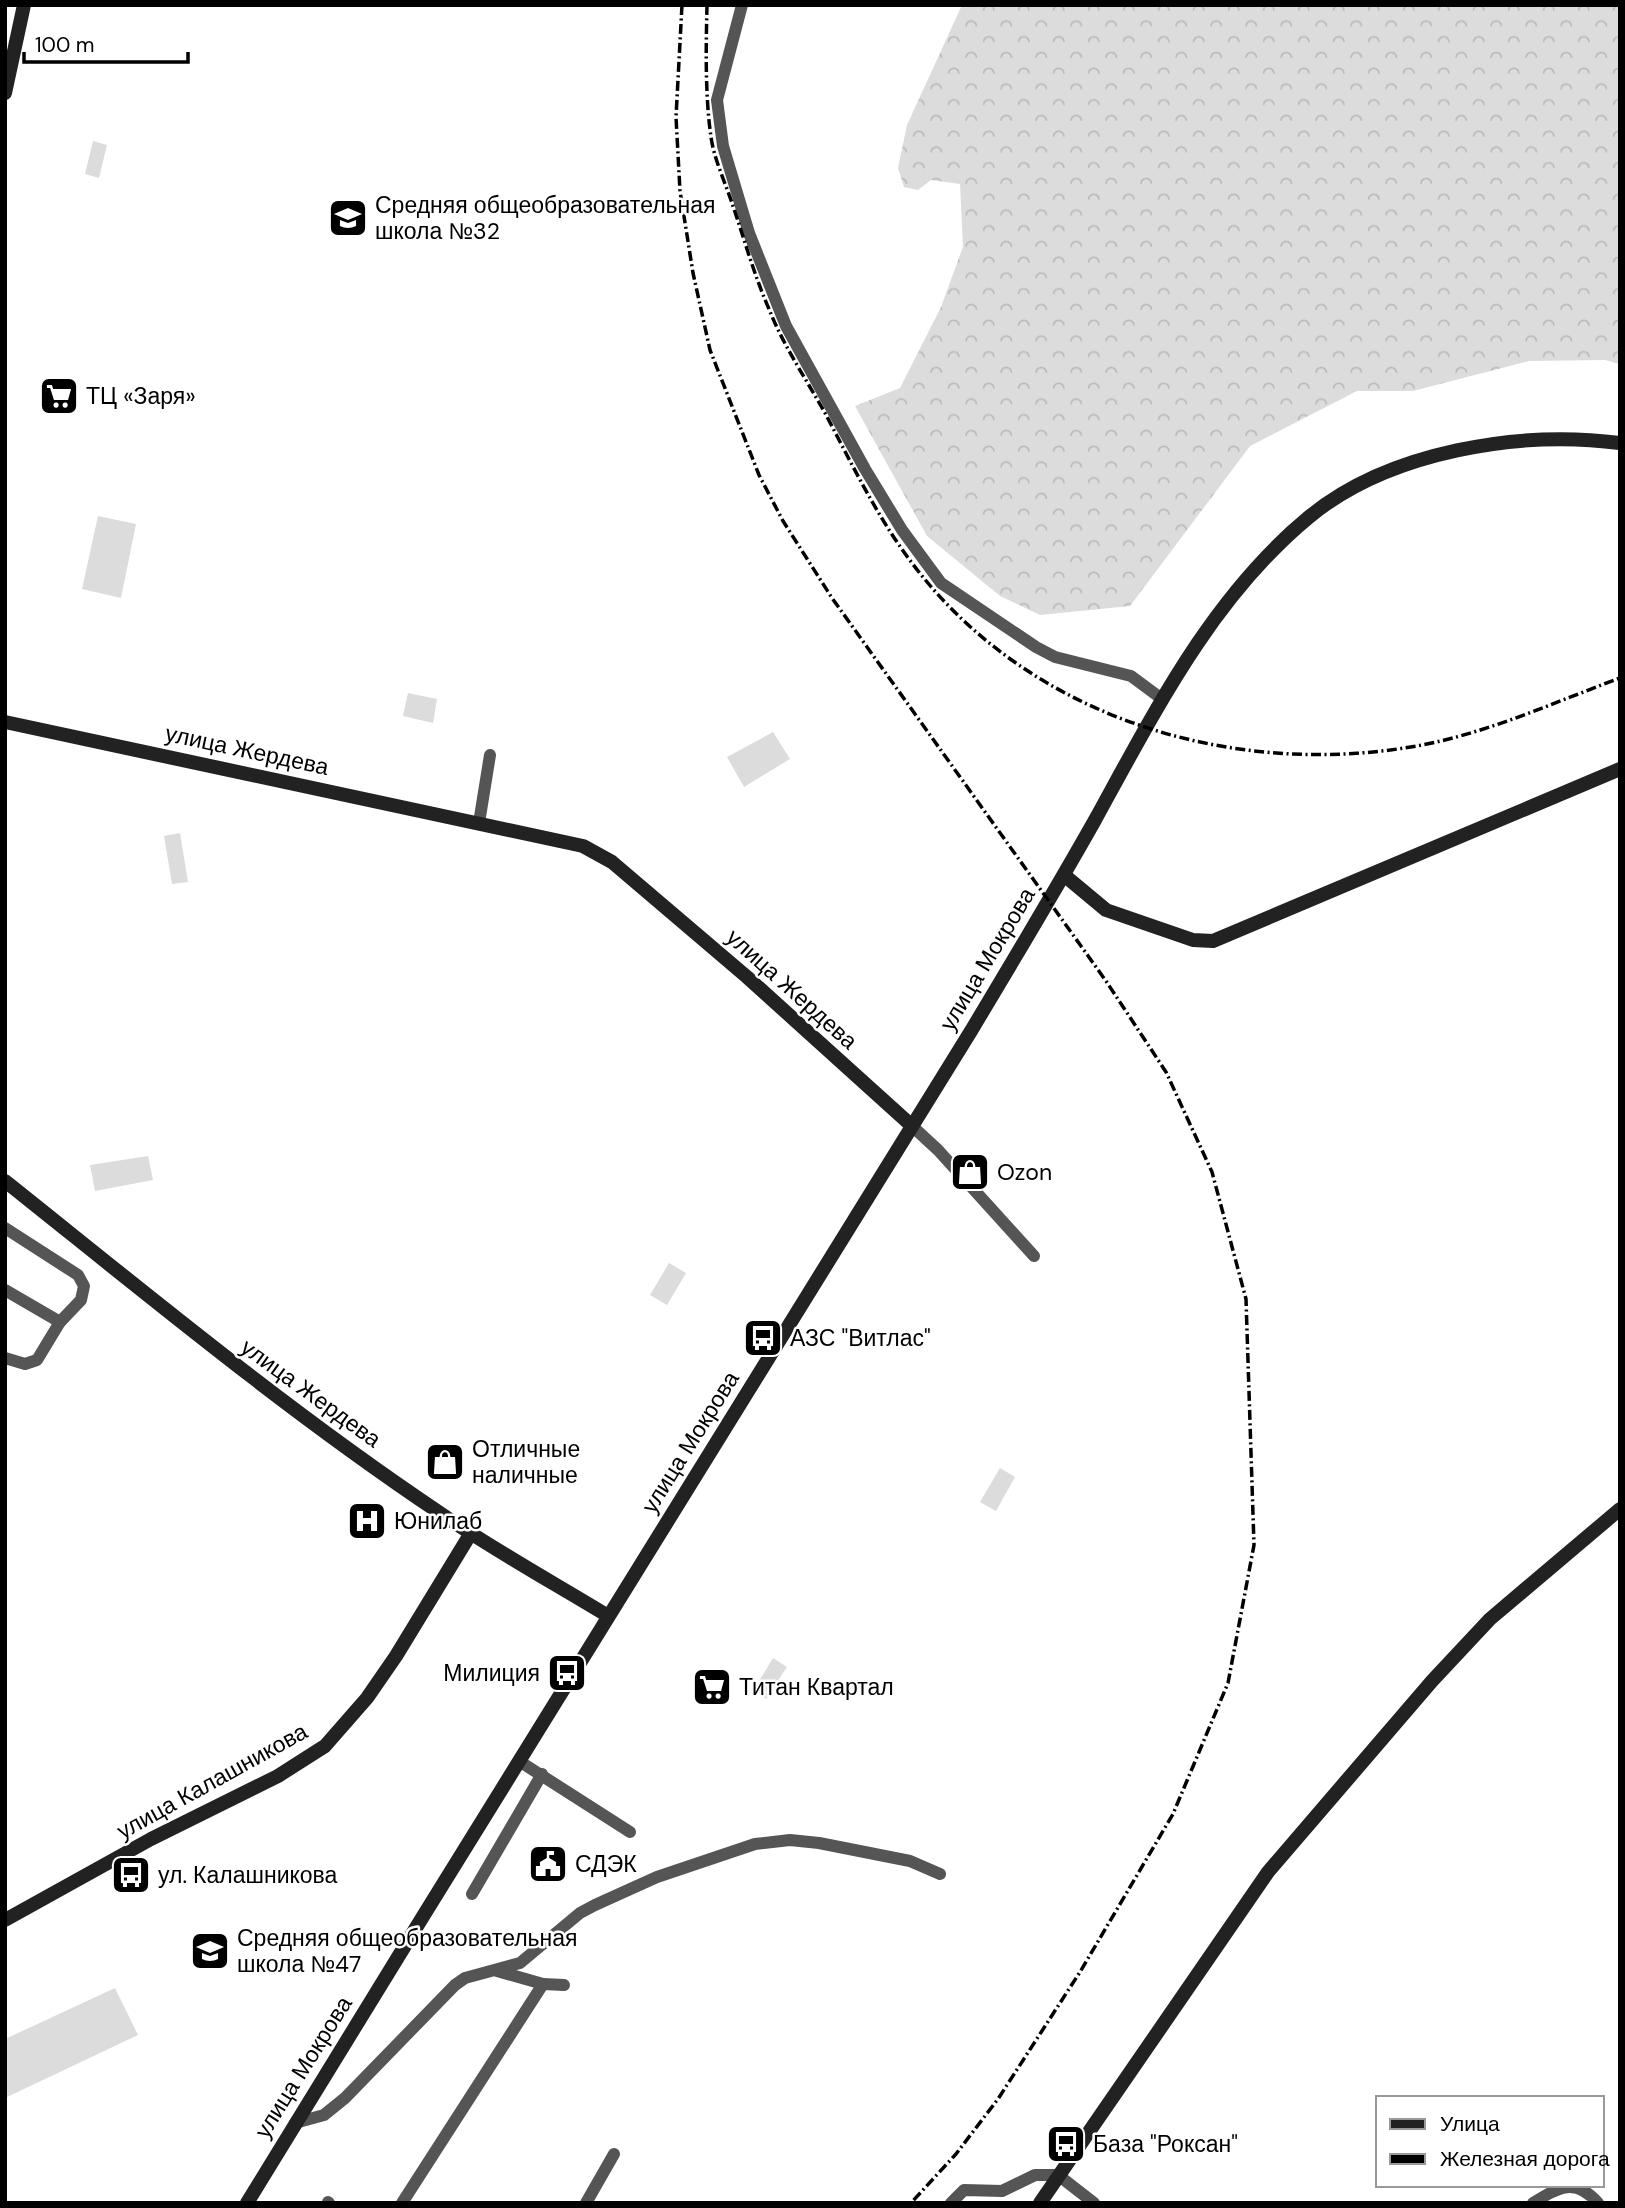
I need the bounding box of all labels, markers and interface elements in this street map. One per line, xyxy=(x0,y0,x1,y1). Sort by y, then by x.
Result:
scale bar xyxy=(24,21,189,65)
text: 100 m xyxy=(35,31,95,59)
place label: Средняя общеобразовательная школа №32 xyxy=(375,190,716,246)
school or university icon: Средняя общеобразовательная школа №32 xyxy=(327,197,369,239)
supermarket icon: ТЦ «Заря» xyxy=(38,375,80,417)
place label: ТЦ «Заря» xyxy=(86,381,196,411)
street label: улица Жердева xyxy=(163,718,332,782)
street label: улица Мокрова xyxy=(932,882,1042,1036)
street label: улица Жердева xyxy=(720,922,864,1056)
shop icon: Ozon xyxy=(949,1151,991,1193)
place label: Ozon xyxy=(997,1157,1052,1187)
bus stop icon: АЗС "Витлас" xyxy=(742,1317,784,1359)
place label: АЗС "Витлас" xyxy=(790,1323,931,1353)
street label: улица Жердева xyxy=(235,1332,387,1454)
street label: улица Мокрова xyxy=(634,1365,746,1519)
place label: Отличные наличные xyxy=(472,1434,580,1490)
shop icon: Отличные наличные xyxy=(424,1441,466,1483)
hospital icon: Юнилаб xyxy=(346,1500,388,1542)
place label: Юнилаб xyxy=(394,1506,482,1536)
bus stop icon: Милиция xyxy=(546,1652,588,1694)
place label: Милиция xyxy=(443,1658,540,1688)
supermarket icon: Титан Квартал xyxy=(691,1666,733,1708)
place label: Титан Квартал xyxy=(739,1672,894,1702)
street label: улица Калашникова xyxy=(111,1716,313,1846)
public building icon: СДЭК xyxy=(527,1843,569,1885)
place label: СДЭК xyxy=(575,1849,637,1879)
bus stop icon: ул. Калашникова xyxy=(110,1854,152,1896)
place label: ул. Калашникова xyxy=(158,1860,338,1890)
place label: Средняя общеобразовательная школа №47 xyxy=(237,1923,578,1979)
school or university icon: Средняя общеобразовательная школа №47 xyxy=(189,1930,231,1972)
street label: улица Мокрова xyxy=(247,1990,359,2144)
legend xyxy=(1376,2096,1604,2187)
text: Улица xyxy=(1440,2110,1500,2138)
bus stop icon: База "Роксан" xyxy=(1045,2123,1087,2165)
place label: База "Роксан" xyxy=(1093,2129,1238,2159)
text: Железная дорога xyxy=(1440,2145,1610,2173)

